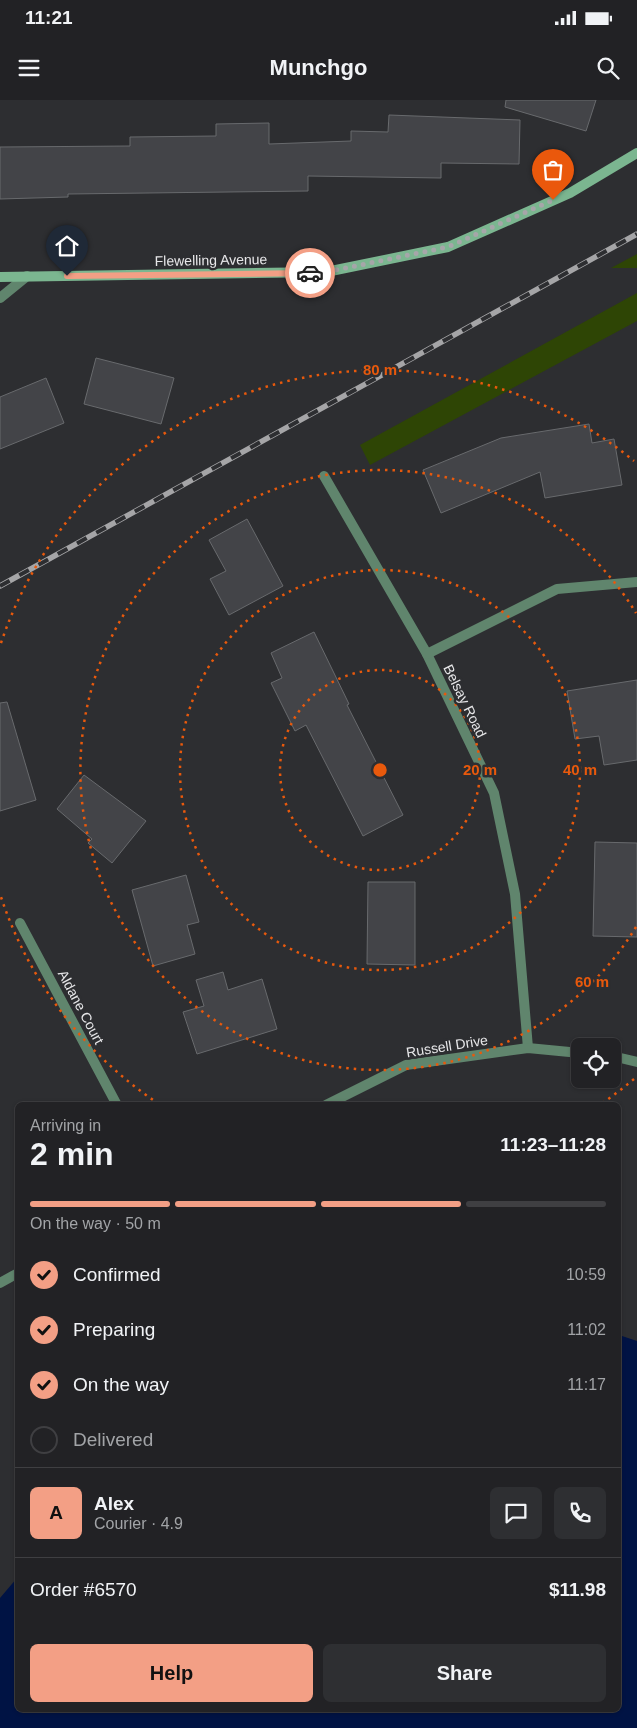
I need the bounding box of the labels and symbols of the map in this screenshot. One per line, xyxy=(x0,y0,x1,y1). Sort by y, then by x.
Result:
pin xyxy=(532,149,574,200)
pin xyxy=(46,225,88,276)
courier xyxy=(285,248,335,298)
street label: Flewelling Avenue xyxy=(155,251,268,269)
text: 80 m xyxy=(363,361,397,378)
street label: Belsay Road xyxy=(440,662,490,740)
centre of rings xyxy=(371,761,389,779)
text: 20 m xyxy=(463,761,497,778)
text: 40 m xyxy=(563,761,597,778)
street label: Aldane Court xyxy=(55,967,107,1047)
text: 60 m xyxy=(575,973,609,990)
street label: Russell Drive xyxy=(405,1032,489,1060)

